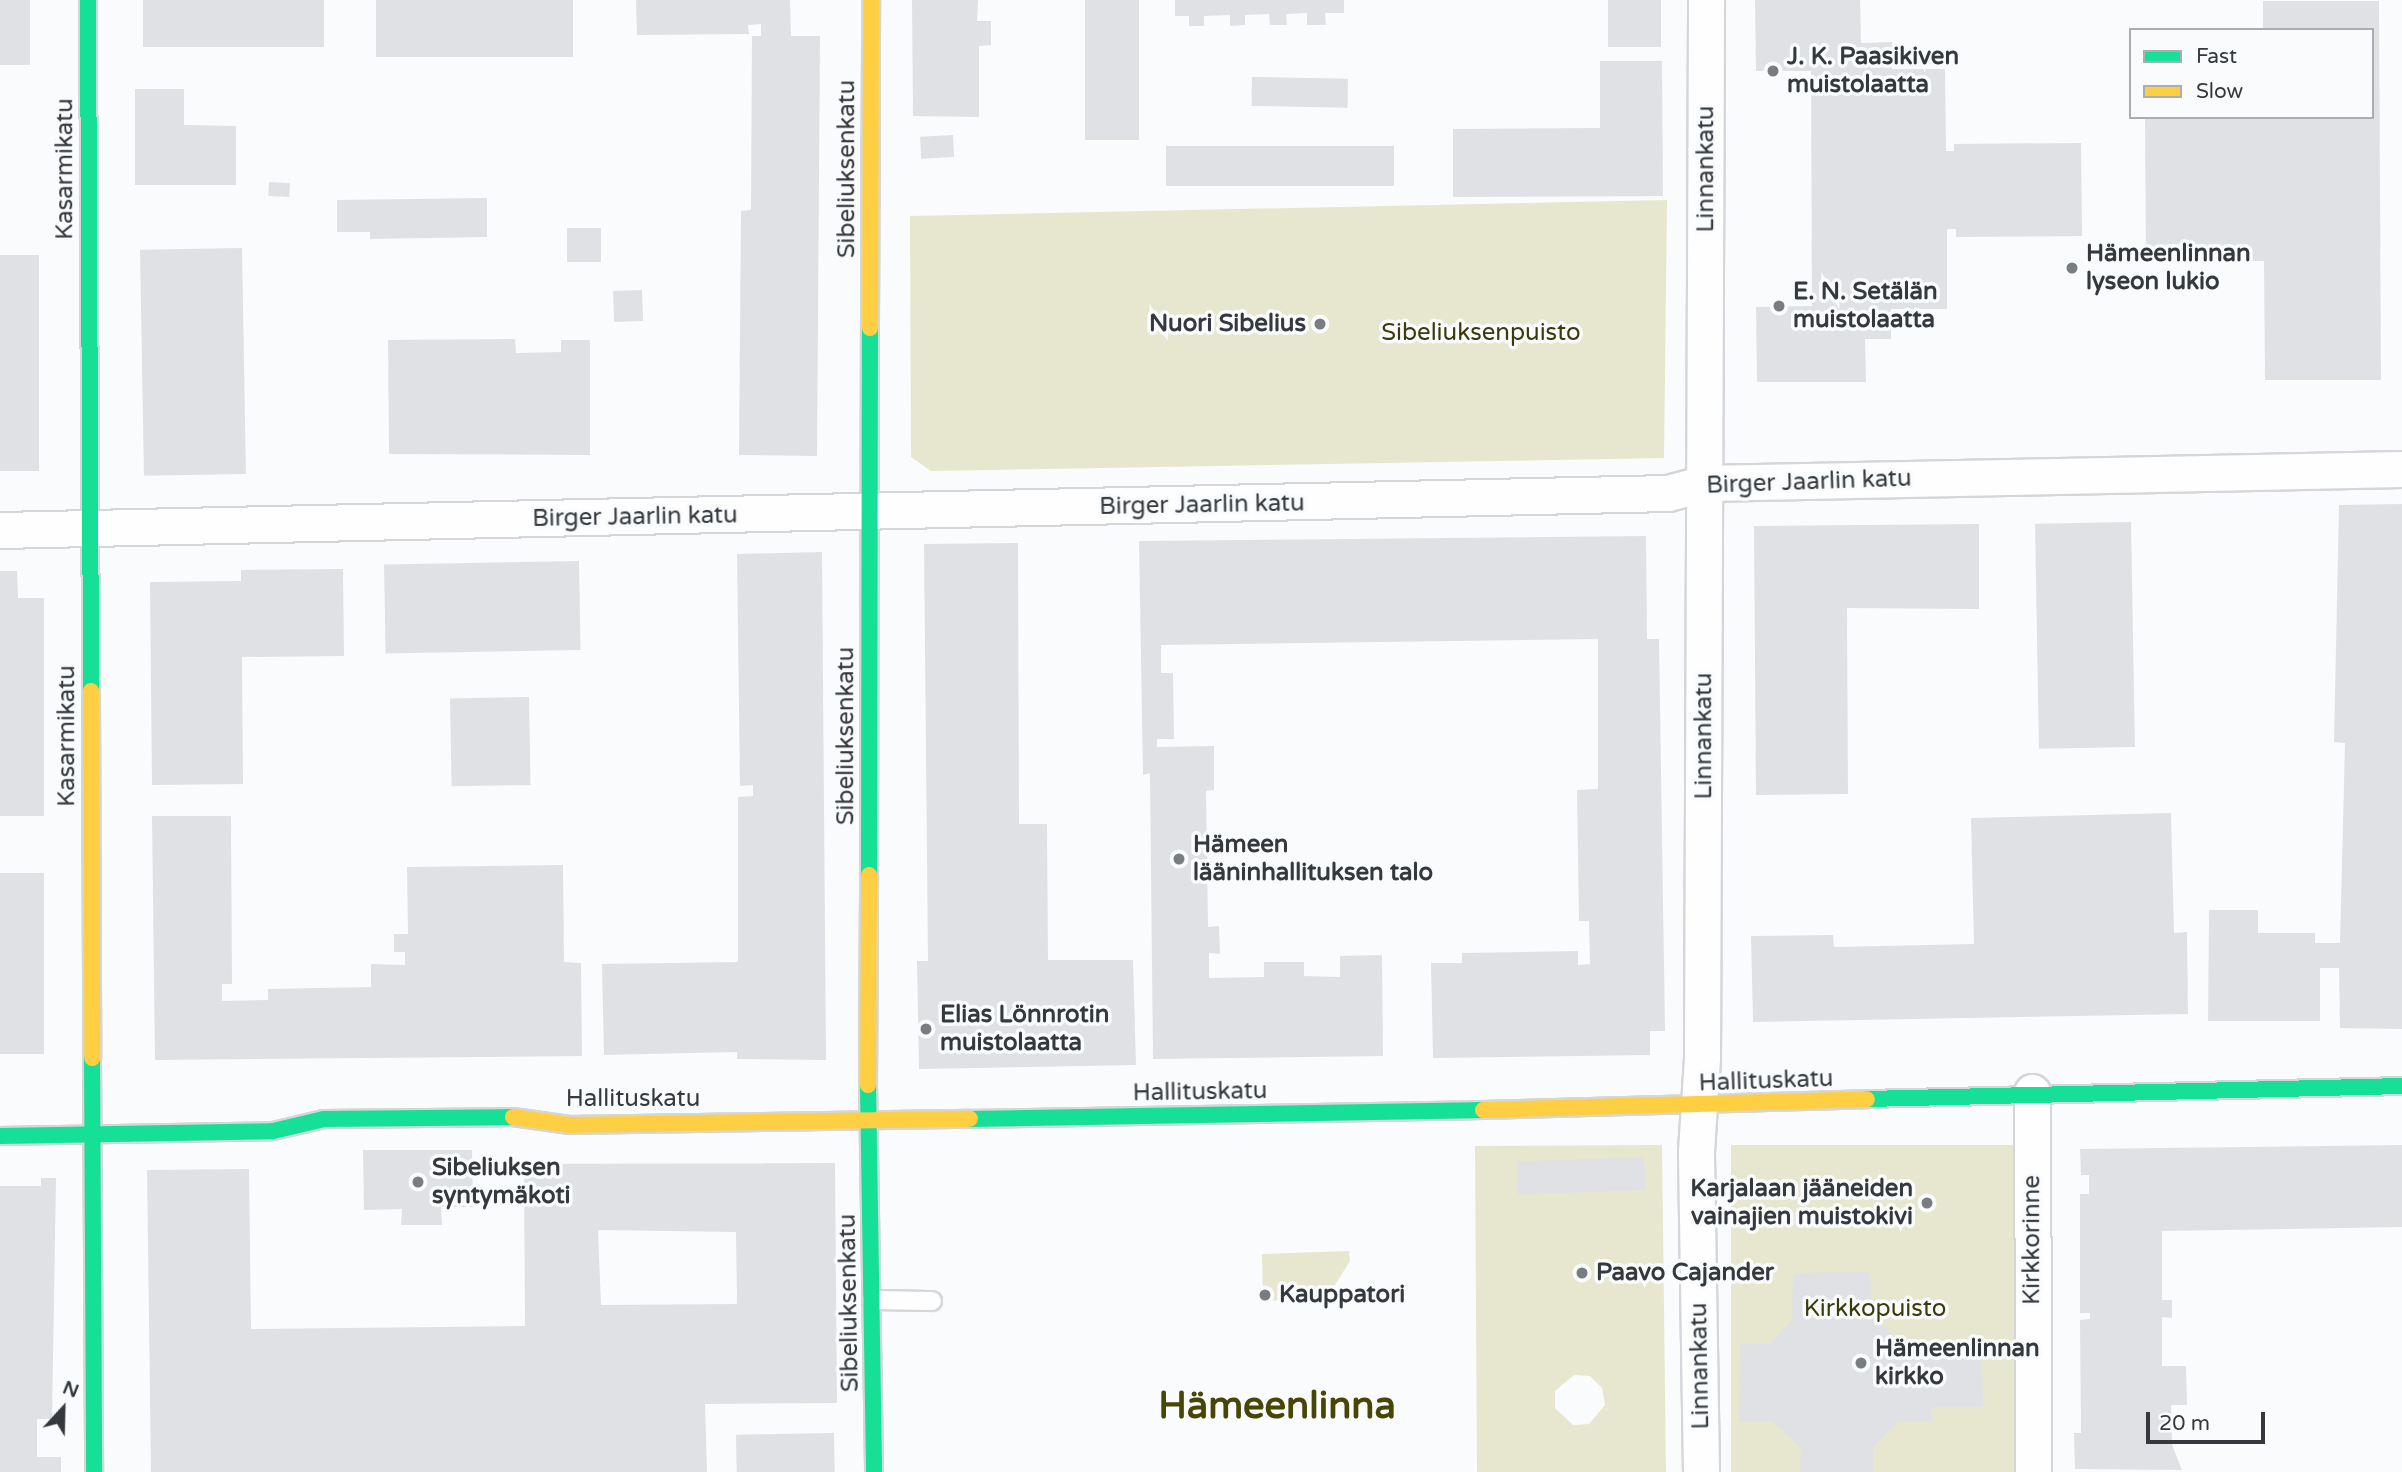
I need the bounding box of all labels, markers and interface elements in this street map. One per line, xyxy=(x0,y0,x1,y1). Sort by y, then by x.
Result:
legend xyxy=(2129,28,2374,119)
place label: J. K. Paasikiven muistolaatta xyxy=(1787,43,1959,99)
text: Fast xyxy=(2196,44,2237,69)
marker: J. K. Paasikiven muistolaatta xyxy=(1765,63,1781,79)
text: Slow xyxy=(2196,79,2243,104)
street label: Sibeliuksenkatu xyxy=(833,80,861,258)
street label: Kasarmikatu xyxy=(51,98,79,240)
street label: Linnankatu xyxy=(1692,106,1720,232)
place label: Hämeenlinnan lyseon lukio xyxy=(2086,240,2251,296)
marker: Hämeenlinnan lyseon lukio xyxy=(2064,260,2080,276)
place label: E. N. Setälän muistolaatta xyxy=(1793,278,1938,334)
marker: E. N. Setälän muistolaatta xyxy=(1771,298,1787,314)
place label: Nuori Sibelius xyxy=(1149,310,1306,338)
marker: Nuori Sibelius xyxy=(1312,316,1328,332)
park label: Sibeliuksenpuisto xyxy=(1381,319,1581,347)
street label: Birger Jaarlin katu xyxy=(1706,464,1912,500)
street label: Birger Jaarlin katu xyxy=(1099,489,1305,521)
street label: Birger Jaarlin katu xyxy=(532,501,738,533)
street label: Sibeliuksenkatu xyxy=(832,647,860,825)
street label: Kasarmikatu xyxy=(53,665,81,807)
street label: Linnankatu xyxy=(1690,673,1718,799)
place label: Hämeen lääninhallituksen talo xyxy=(1193,831,1433,887)
marker: Hämeen lääninhallituksen talo xyxy=(1171,851,1187,867)
place label: Elias Lönnrotin muistolaatta xyxy=(940,1001,1109,1057)
marker: Elias Lönnrotin muistolaatta xyxy=(918,1021,934,1037)
street label: Hallituskatu xyxy=(1698,1064,1834,1098)
street label: Hallituskatu xyxy=(1132,1076,1268,1108)
street label: Hallituskatu xyxy=(566,1085,700,1113)
place label: Sibeliuksen syntymäkoti xyxy=(432,1154,571,1210)
marker: Sibeliuksen syntymäkoti xyxy=(410,1174,426,1190)
place label: Karjalaan jääneiden vainajien muistokivi xyxy=(1690,1175,1913,1231)
street label: Kirkkorinne xyxy=(2018,1175,2046,1305)
marker: Karjalaan jääneiden vainajien muistokivi xyxy=(1919,1195,1935,1211)
street label: Sibeliuksenkatu xyxy=(833,1214,865,1392)
place label: Paavo Cajander xyxy=(1596,1259,1774,1287)
marker: Paavo Cajander xyxy=(1574,1265,1590,1281)
place label: Kauppatori xyxy=(1279,1281,1405,1309)
marker: Kauppatori xyxy=(1257,1287,1273,1303)
park label: Kirkkopuisto xyxy=(1804,1295,1946,1323)
street label: Linnankatu xyxy=(1684,1302,1716,1430)
place label: Hämeenlinnan kirkko xyxy=(1875,1335,2040,1391)
marker: Hämeenlinnan kirkko xyxy=(1853,1355,1869,1371)
north arrow xyxy=(28,1374,98,1444)
text: N xyxy=(60,1376,82,1403)
district label: Hämeenlinna xyxy=(1158,1384,1396,1430)
scale bar xyxy=(2150,1398,2269,1442)
text: 20 m xyxy=(2159,1411,2210,1436)

